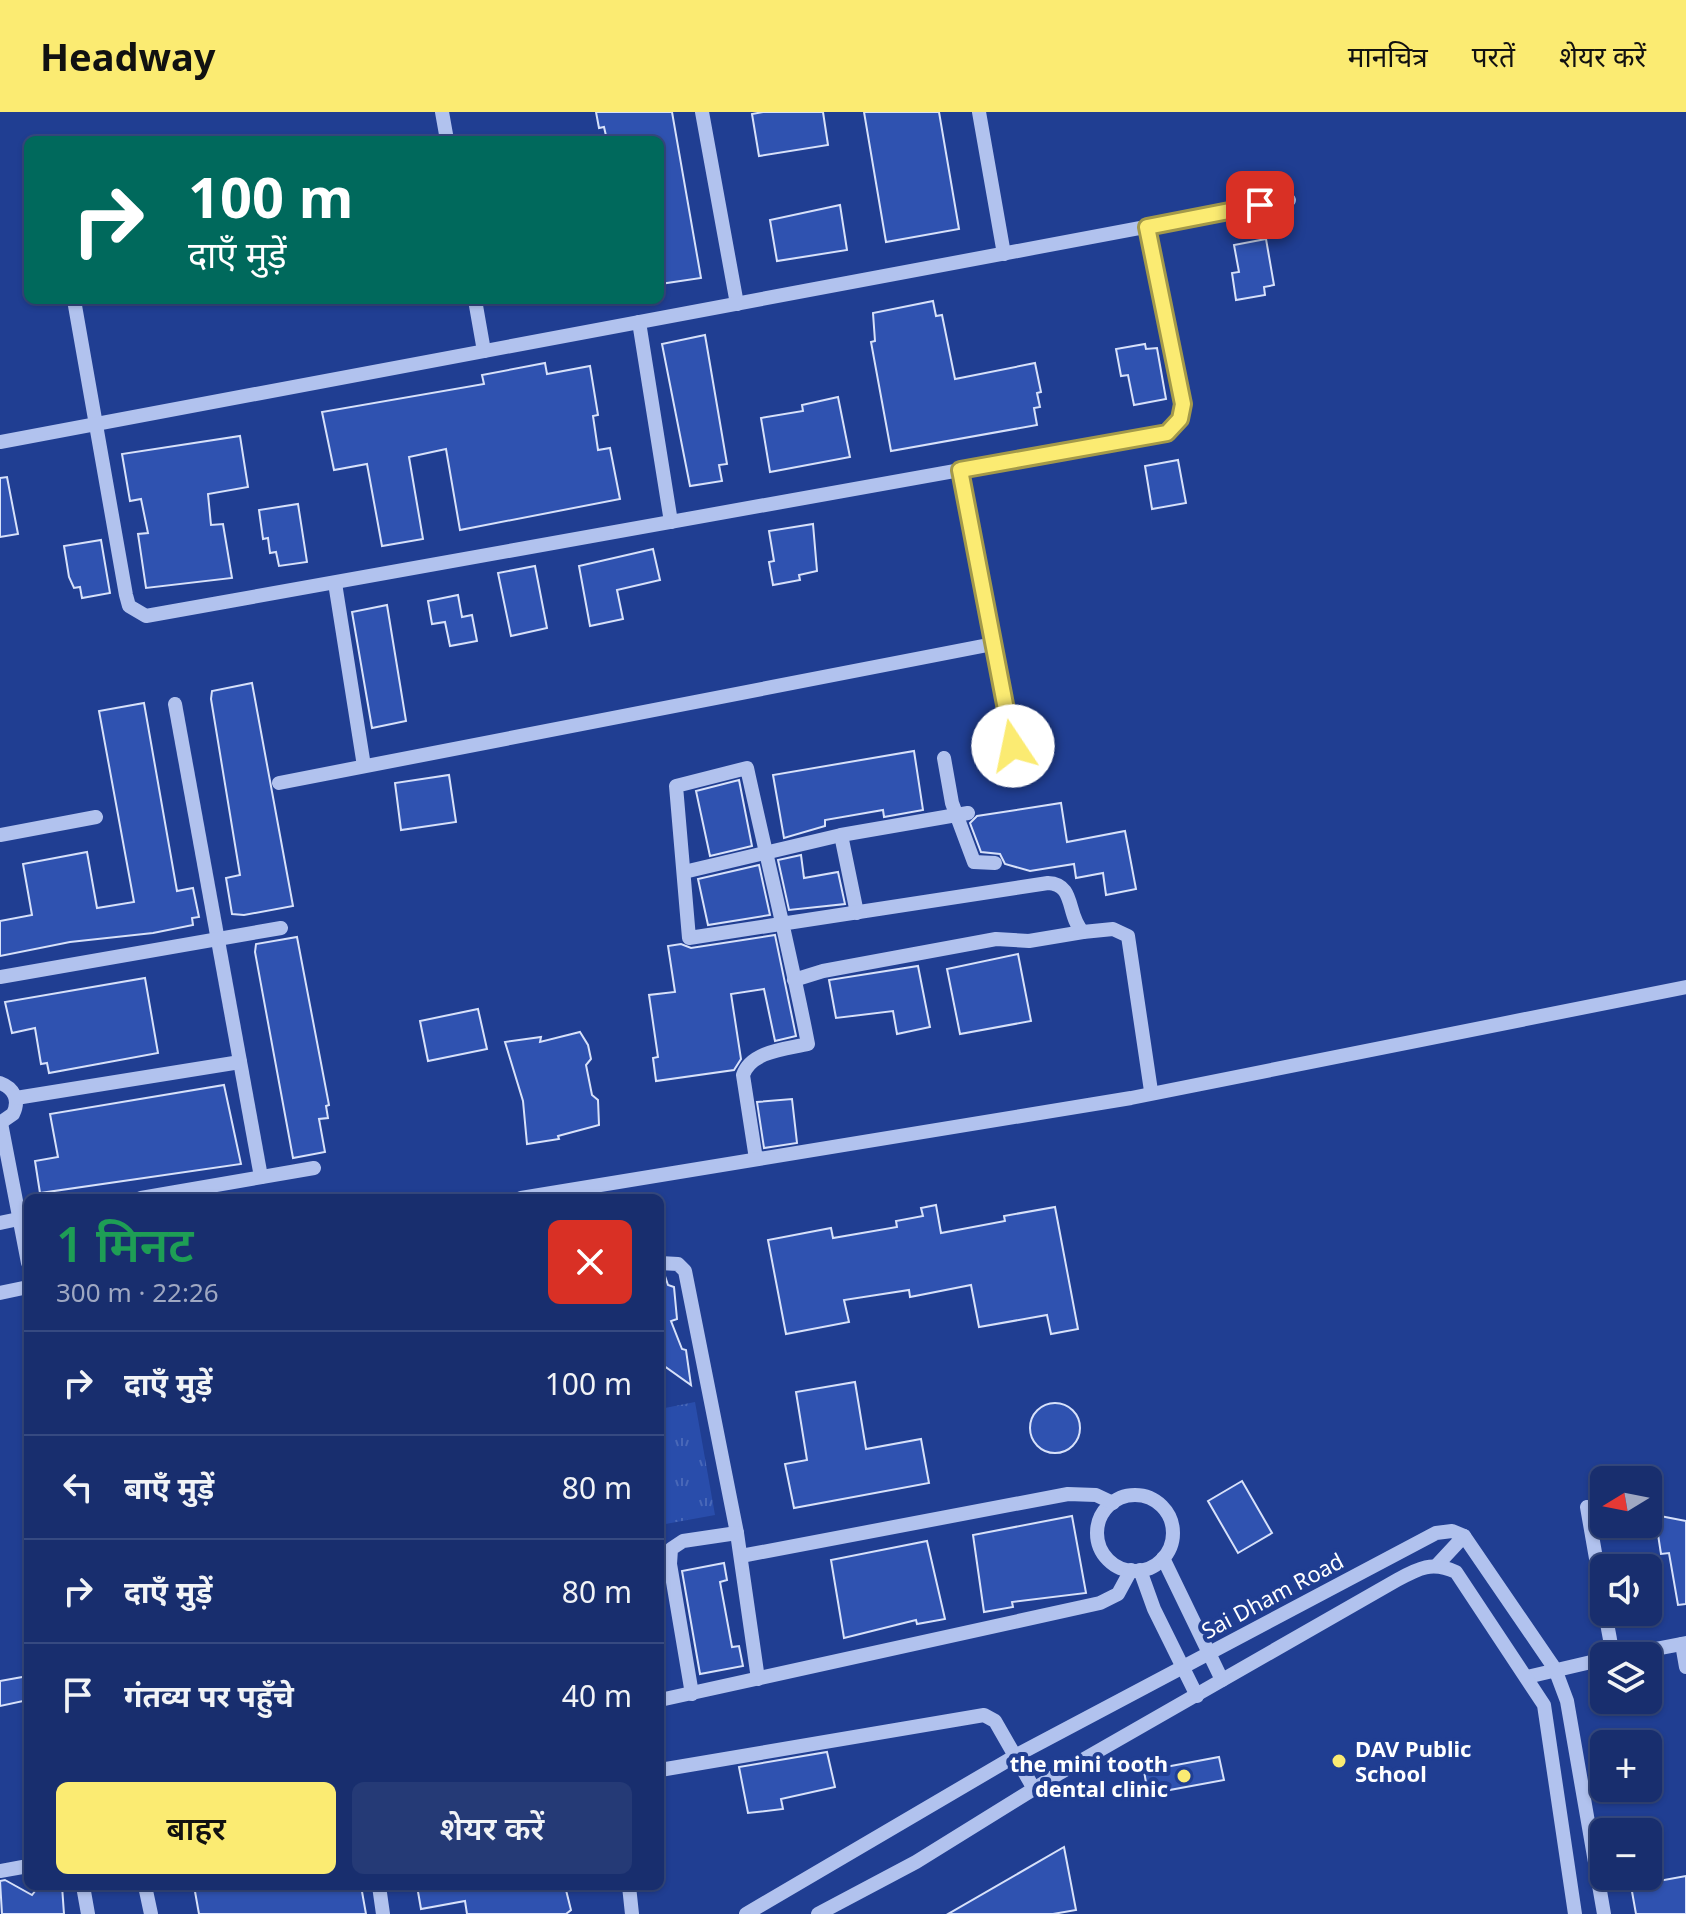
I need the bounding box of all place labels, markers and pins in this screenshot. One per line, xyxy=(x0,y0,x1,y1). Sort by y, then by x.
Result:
pin xyxy=(1226,171,1294,239)
place label: DAV Public School xyxy=(1355,1733,1471,1788)
place label: the mini tooth dental clinic xyxy=(1010,1748,1168,1803)
marker: DAV Public School xyxy=(1330,1752,1348,1770)
marker: the mini tooth dental clinic xyxy=(1175,1767,1193,1785)

